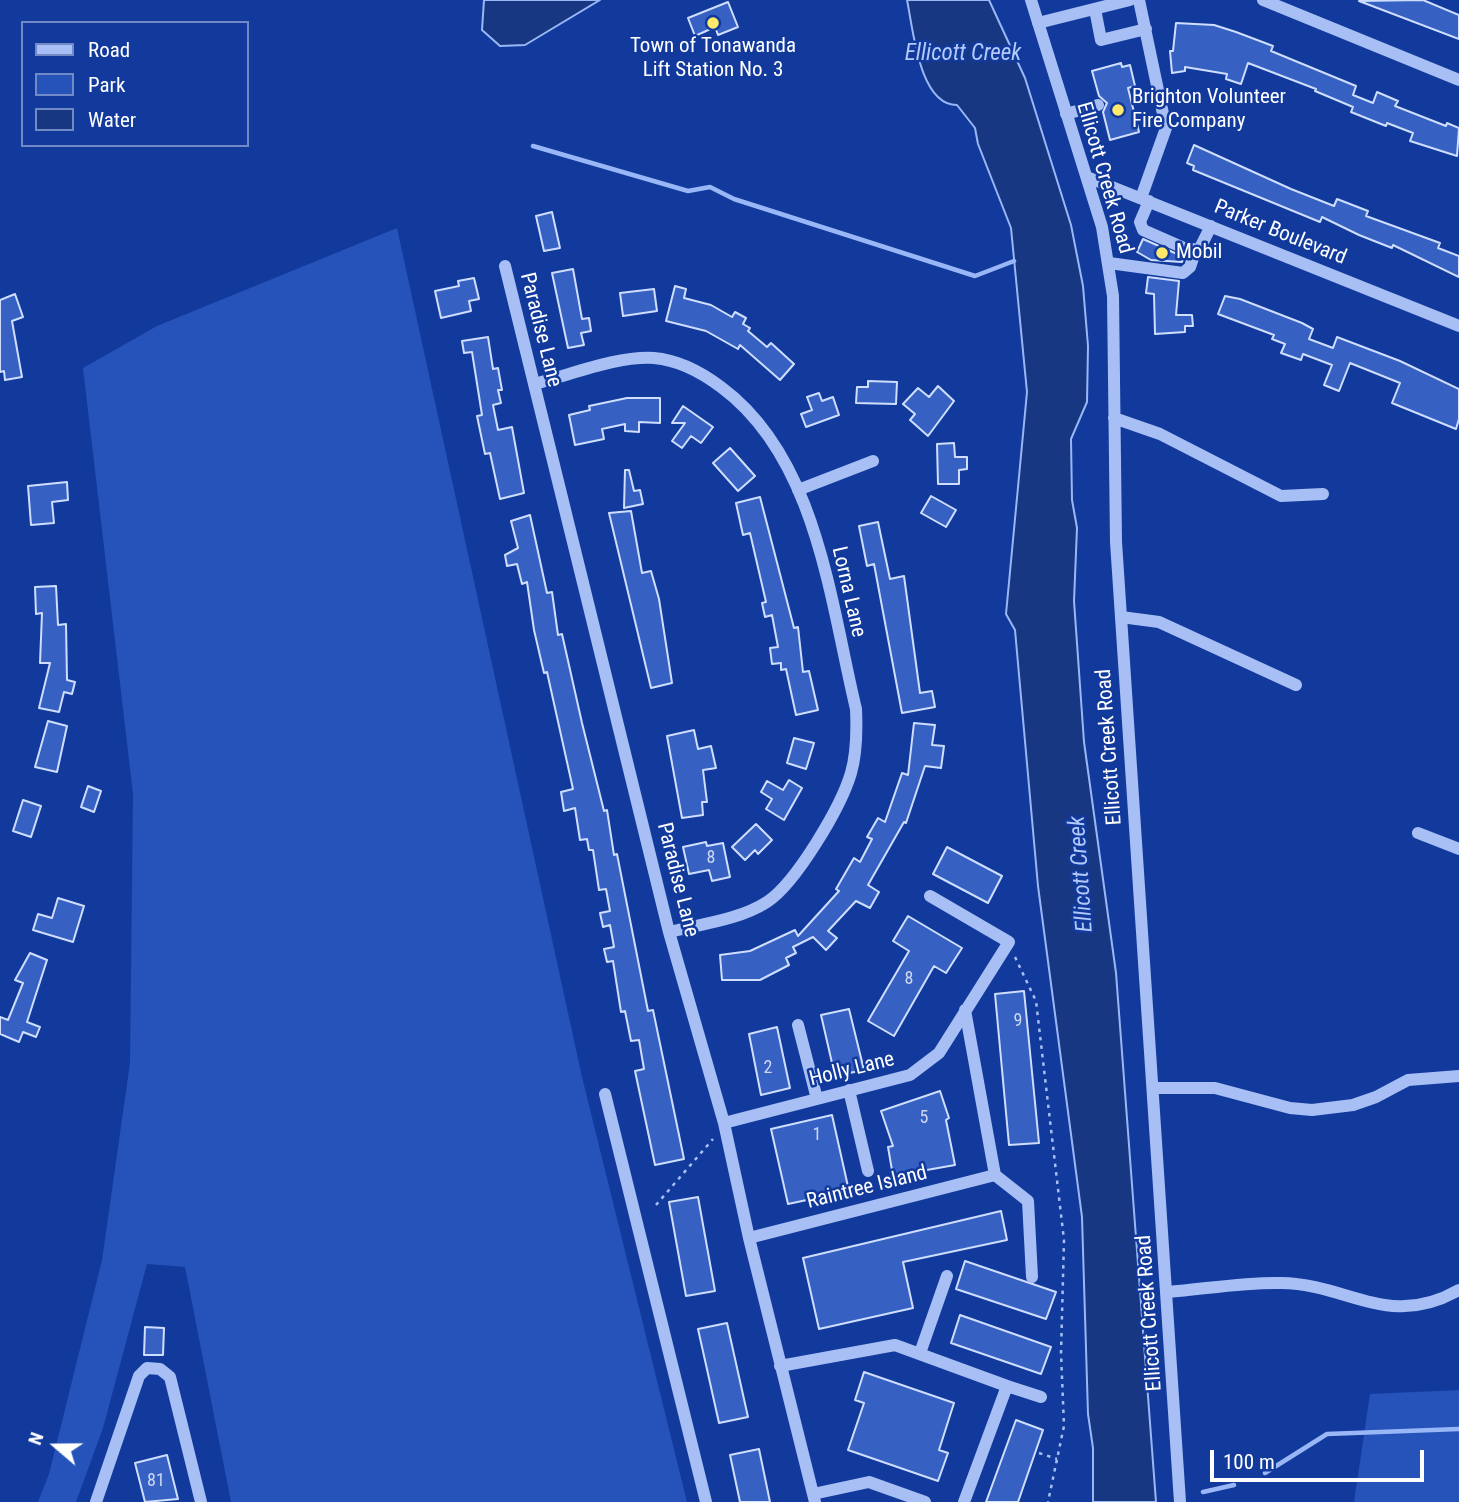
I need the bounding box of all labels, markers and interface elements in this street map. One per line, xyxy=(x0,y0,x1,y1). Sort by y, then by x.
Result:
marker: Town of Tonawanda Lift Station No. 3 xyxy=(705,15,721,31)
legend xyxy=(21,21,248,147)
place label: Town of Tonawanda Lift Station No. 3 xyxy=(630,34,796,84)
text: Road xyxy=(88,38,130,62)
water label: Ellicott Creek xyxy=(905,40,1021,68)
text: Park xyxy=(88,73,125,97)
place label: Brighton Volunteer Fire Company xyxy=(1132,85,1286,135)
street label: Ellicott Creek Road xyxy=(1070,99,1138,257)
marker: Brighton Volunteer Fire Company xyxy=(1110,102,1126,118)
text: Water xyxy=(88,108,136,132)
street label: Parker Boulevard xyxy=(1210,195,1350,271)
place label: Mobil xyxy=(1176,240,1222,266)
marker: Mobil xyxy=(1154,245,1170,261)
street label: Paradise Lane xyxy=(514,270,566,390)
street label: Lorna Lane xyxy=(825,544,871,640)
street label: Ellicott Creek Road xyxy=(1092,668,1128,826)
water label: Ellicott Creek xyxy=(1064,815,1100,933)
street label: Paradise Lane xyxy=(651,820,703,940)
house number: 8 xyxy=(707,847,715,869)
house number: 8 xyxy=(905,968,913,990)
house number: 9 xyxy=(1014,1010,1022,1032)
street label: Holly Lane xyxy=(807,1047,897,1093)
house number: 2 xyxy=(764,1057,772,1079)
house number: 5 xyxy=(920,1107,928,1129)
house number: 1 xyxy=(813,1124,821,1146)
street label: Raintree Island xyxy=(804,1161,930,1215)
street label: Ellicott Creek Road xyxy=(1132,1234,1168,1392)
north arrow xyxy=(21,1411,91,1481)
text: N xyxy=(23,1429,49,1448)
scale bar xyxy=(1214,1436,1428,1480)
text: 100 m xyxy=(1223,1450,1275,1474)
house number: 81 xyxy=(147,1470,165,1492)

